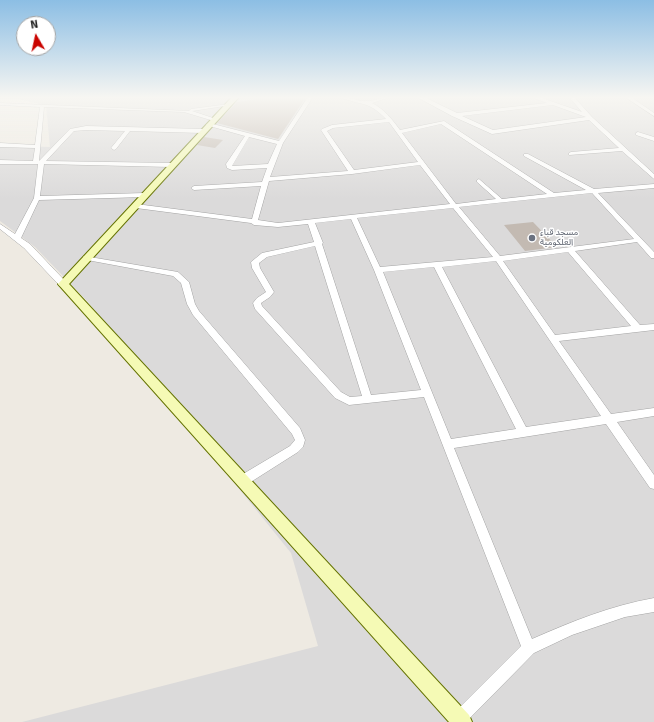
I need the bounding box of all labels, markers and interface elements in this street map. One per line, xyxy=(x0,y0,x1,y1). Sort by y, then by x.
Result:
north arrow xyxy=(16,16,56,56)
text: N xyxy=(29,18,39,32)
place label: مسجد قباء العلكومية xyxy=(540,228,578,249)
marker: مسجد قباء العلكومية xyxy=(527,233,537,243)

